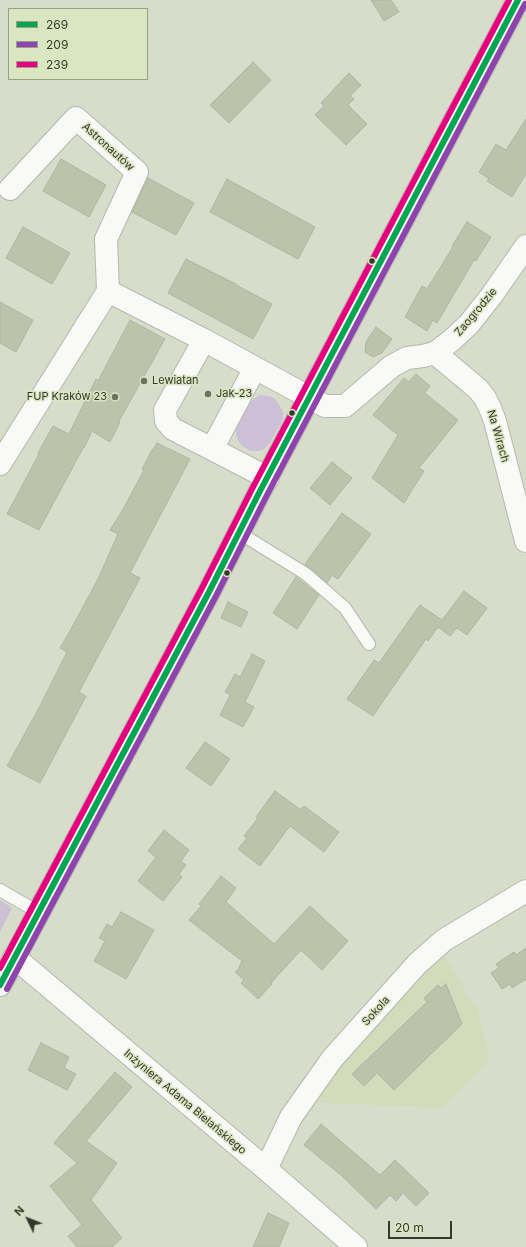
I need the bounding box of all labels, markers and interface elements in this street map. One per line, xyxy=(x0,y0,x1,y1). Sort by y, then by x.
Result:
legend xyxy=(8,8,148,80)
text: 269 xyxy=(46,17,68,32)
text: 209 xyxy=(46,37,68,52)
text: 239 xyxy=(46,57,68,72)
street label: Astronautów xyxy=(79,120,137,174)
unlabelled marker xyxy=(367,256,377,266)
street label: Zaogrodzie xyxy=(452,285,500,339)
place label: Lewiatan xyxy=(152,374,199,388)
marker: Lewiatan xyxy=(139,376,149,386)
place label: Jak-23 xyxy=(216,387,252,401)
marker: Jak-23 xyxy=(203,389,213,399)
place label: FUP Kraków 23 xyxy=(27,390,107,404)
marker: FUP Kraków 23 xyxy=(110,392,120,402)
unlabelled marker xyxy=(287,408,297,418)
street label: Na Wirach xyxy=(484,408,512,464)
unlabelled marker xyxy=(222,568,232,578)
street label: Sokola xyxy=(359,994,393,1028)
street label: Inżyniera Adama Bielańskiego xyxy=(121,1047,249,1157)
north arrow xyxy=(8,1199,48,1239)
text: N xyxy=(11,1203,27,1219)
scale bar xyxy=(390,1213,454,1239)
text: 20 m xyxy=(395,1220,424,1235)

